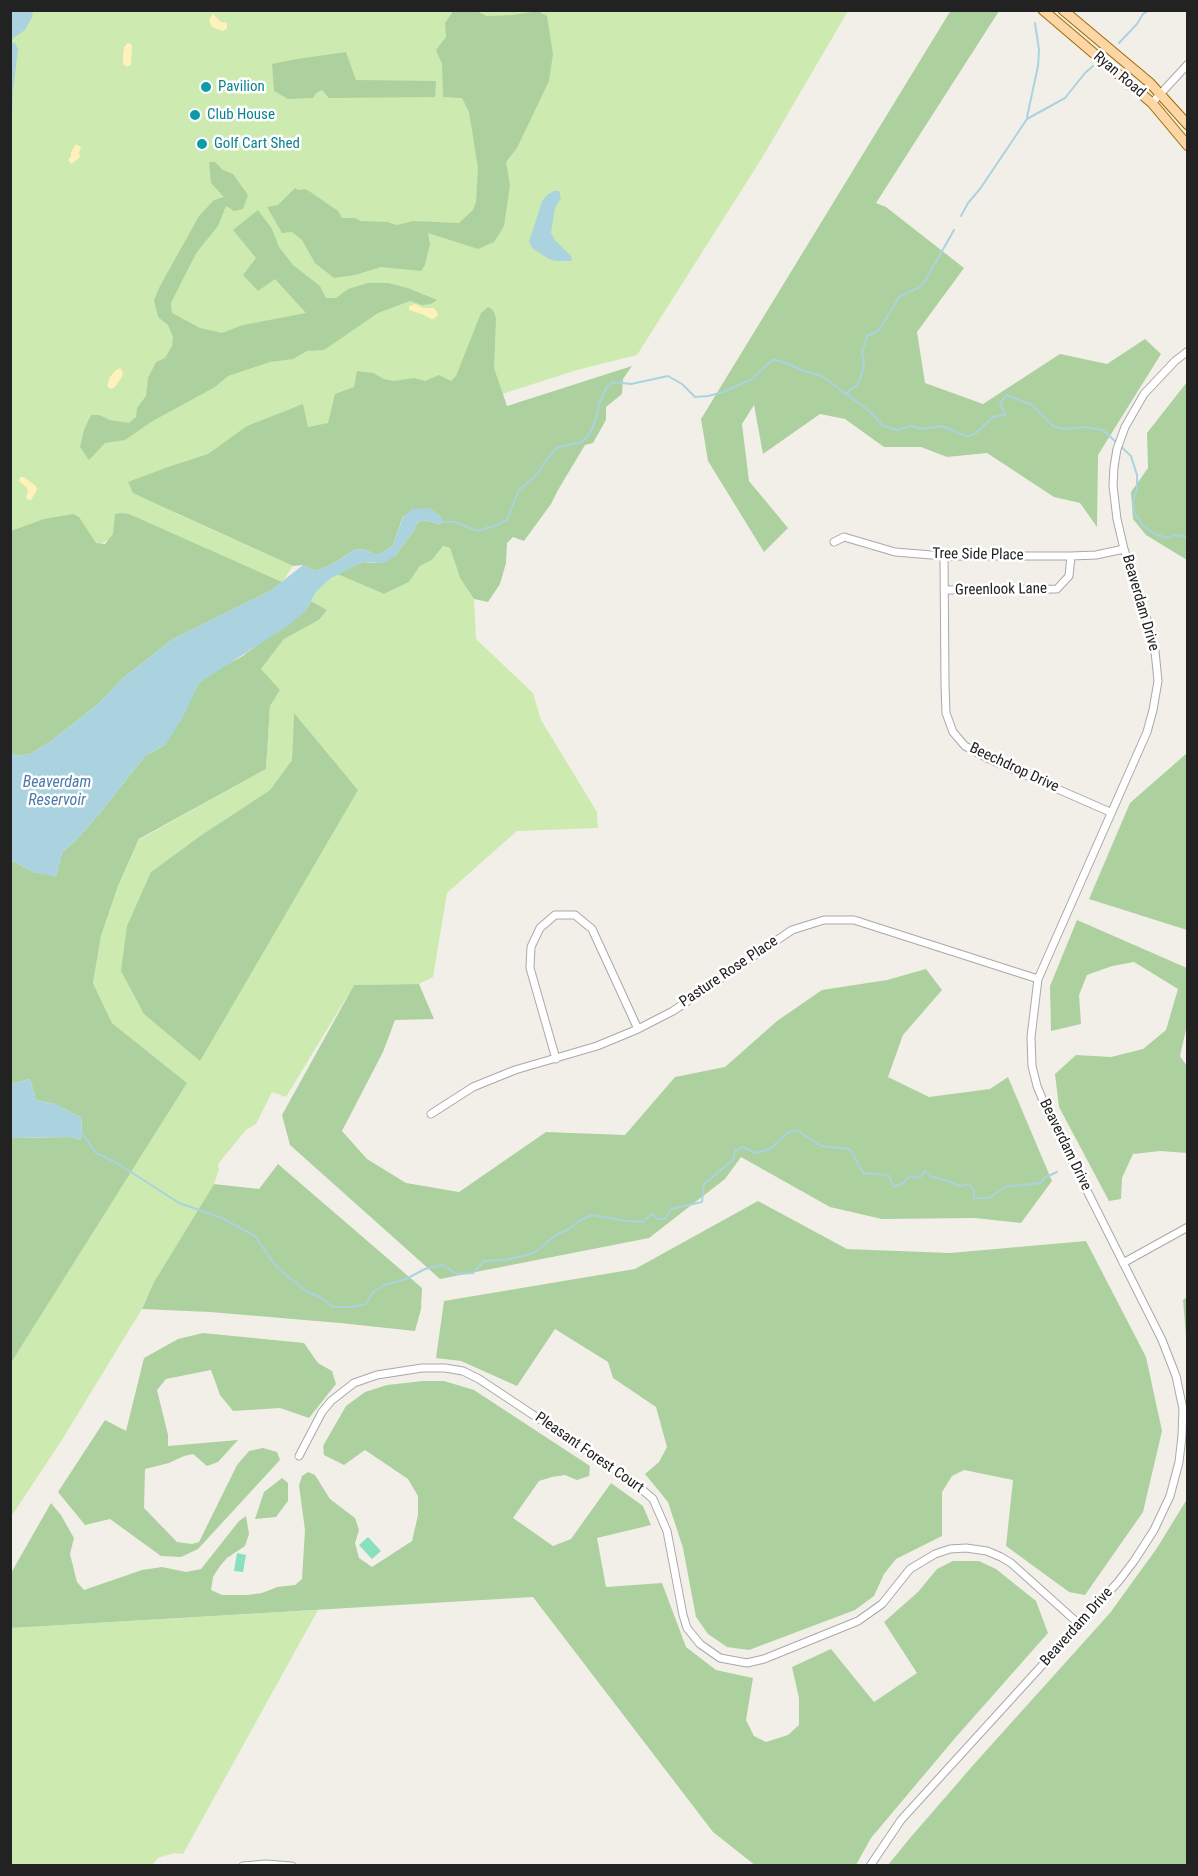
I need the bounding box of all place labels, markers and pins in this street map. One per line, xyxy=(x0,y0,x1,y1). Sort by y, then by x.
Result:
place label: Pavilion xyxy=(218,78,265,96)
marker: Pavilion xyxy=(199,80,213,94)
place label: Club House xyxy=(207,106,275,124)
marker: Club House xyxy=(188,108,202,122)
place label: Golf Cart Shed xyxy=(214,135,300,153)
marker: Golf Cart Shed xyxy=(195,137,209,151)

